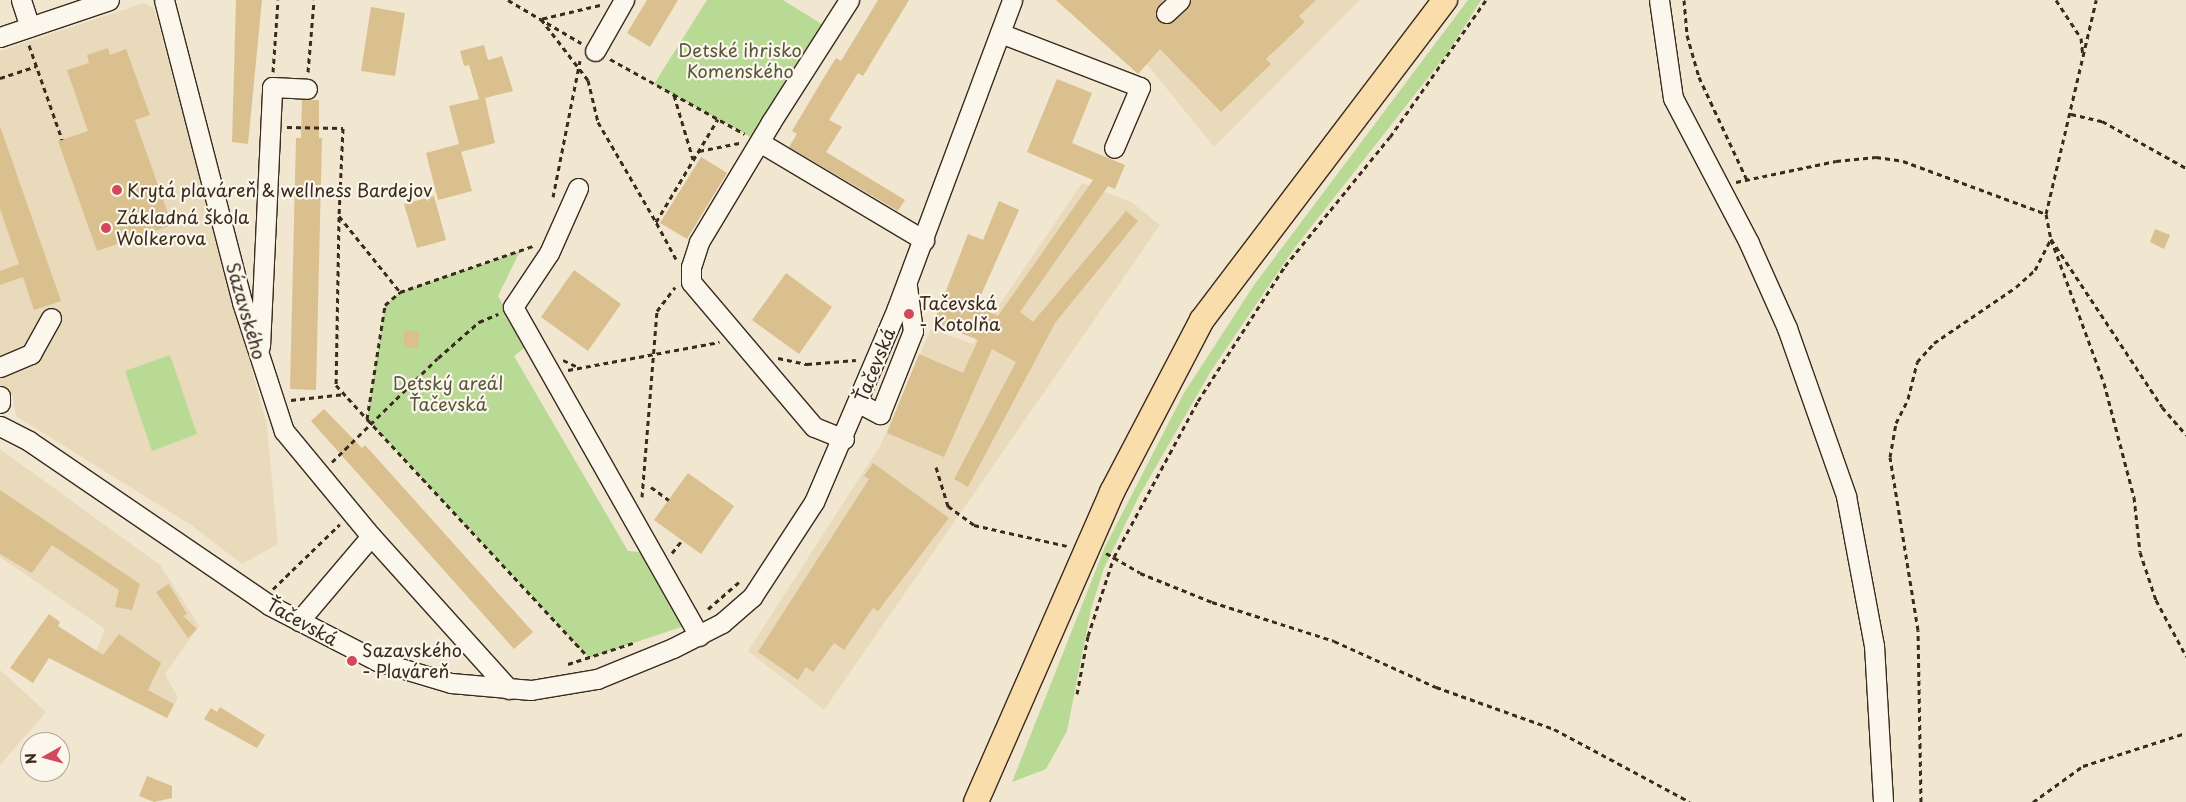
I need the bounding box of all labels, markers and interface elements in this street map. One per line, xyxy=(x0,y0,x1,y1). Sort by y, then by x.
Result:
park label: Detské ihrisko Komenského xyxy=(678,40,802,82)
place label: Krytá plaváreň & wellness Bardejov xyxy=(127,179,434,201)
marker: Krytá plaváreň & wellness Bardejov xyxy=(111,184,123,196)
place label: Základná škola Wolkerova xyxy=(116,207,249,250)
marker: Základná škola Wolkerova xyxy=(100,222,112,234)
street label: Sázavského xyxy=(222,260,270,362)
place label: Tačevská - Kotolňa xyxy=(919,293,1000,336)
marker: Tačevská - Kotolňa xyxy=(903,308,915,320)
street label: Ťačevská xyxy=(850,325,900,405)
park label: Detský areál Ťačevská xyxy=(392,373,504,416)
street label: Ťačevská xyxy=(263,594,341,650)
place label: Sazavského - Plaváreň xyxy=(362,640,462,682)
marker: Sazavského - Plaváreň xyxy=(346,655,358,667)
north arrow xyxy=(20,732,70,782)
text: N xyxy=(20,752,42,766)

